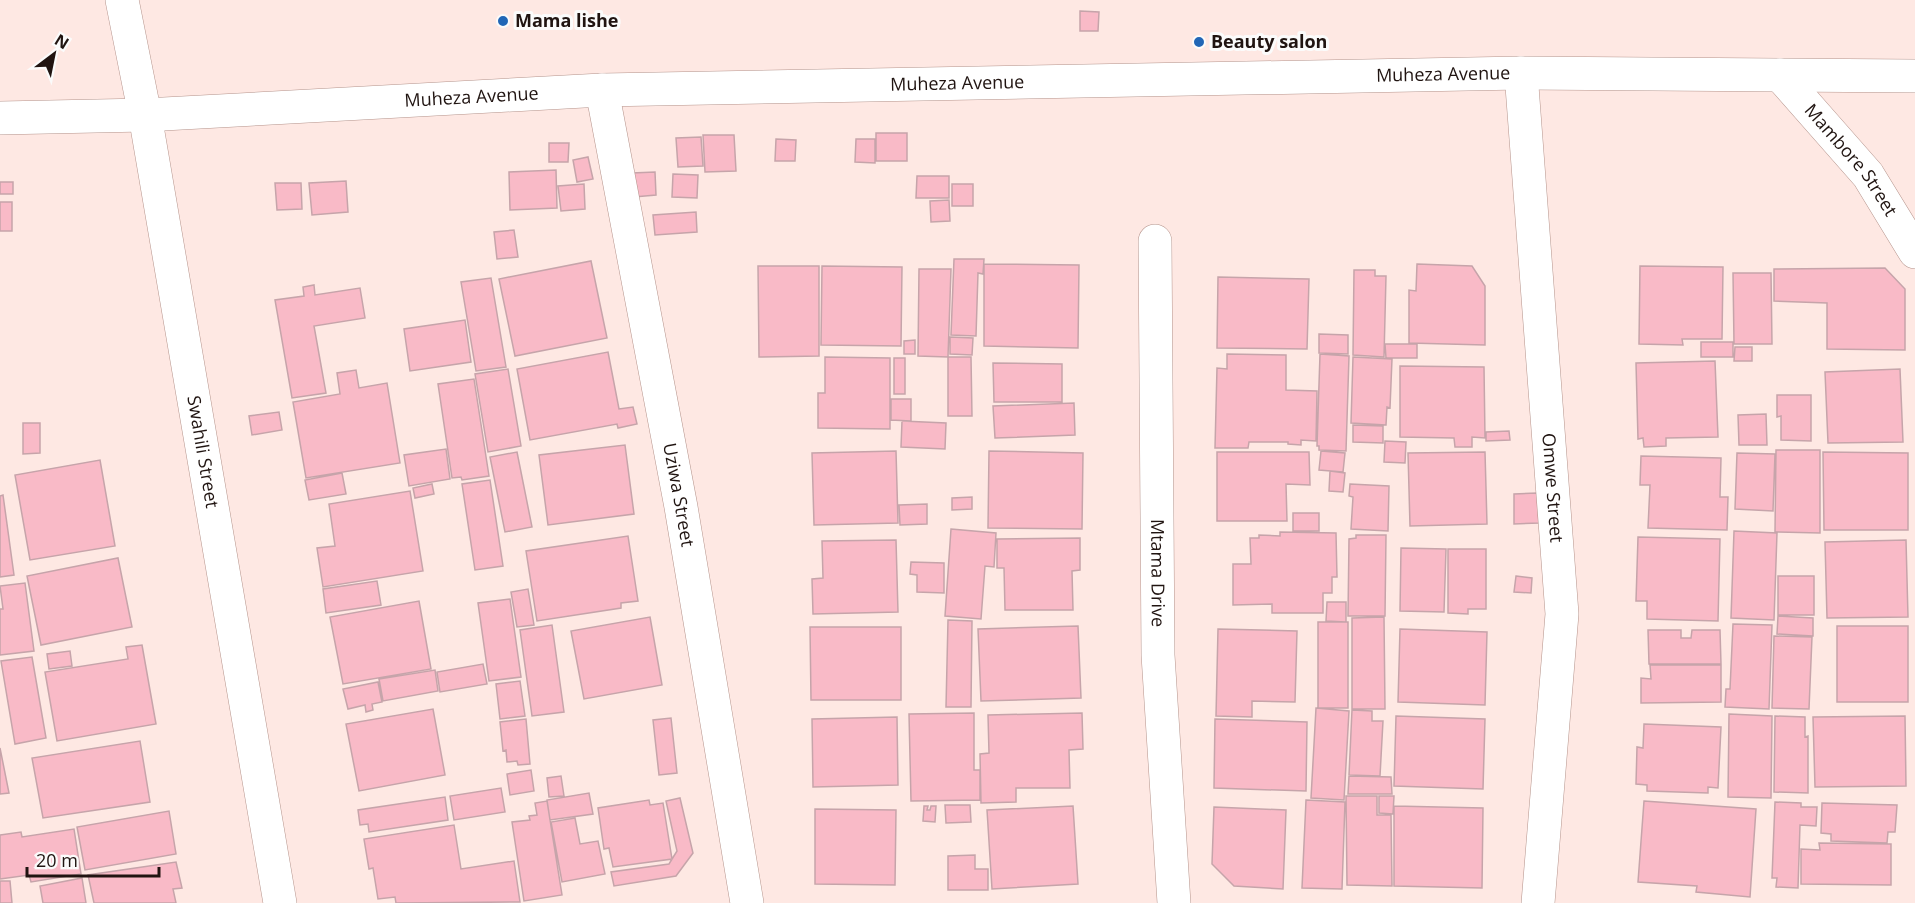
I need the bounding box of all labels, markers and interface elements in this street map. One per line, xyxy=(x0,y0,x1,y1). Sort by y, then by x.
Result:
place label: Mama lishe xyxy=(515,8,618,32)
marker: Mama lishe xyxy=(496,14,510,28)
north arrow xyxy=(24,24,84,84)
text: N xyxy=(51,29,73,54)
place label: Beauty salon xyxy=(1211,29,1327,53)
marker: Beauty salon xyxy=(1192,35,1206,49)
street label: Muheza Avenue xyxy=(1376,60,1510,87)
street label: Muheza Avenue xyxy=(890,69,1025,96)
street label: Muheza Avenue xyxy=(404,80,539,112)
street label: Mambore Street xyxy=(1800,98,1903,220)
street label: Swahili Street xyxy=(182,394,225,510)
street label: Omwe Street xyxy=(1537,432,1570,543)
street label: Uziwa Street xyxy=(658,441,700,548)
street label: Mtama Drive xyxy=(1146,519,1171,627)
scale bar xyxy=(27,840,159,878)
text: 20 m xyxy=(36,848,78,872)

